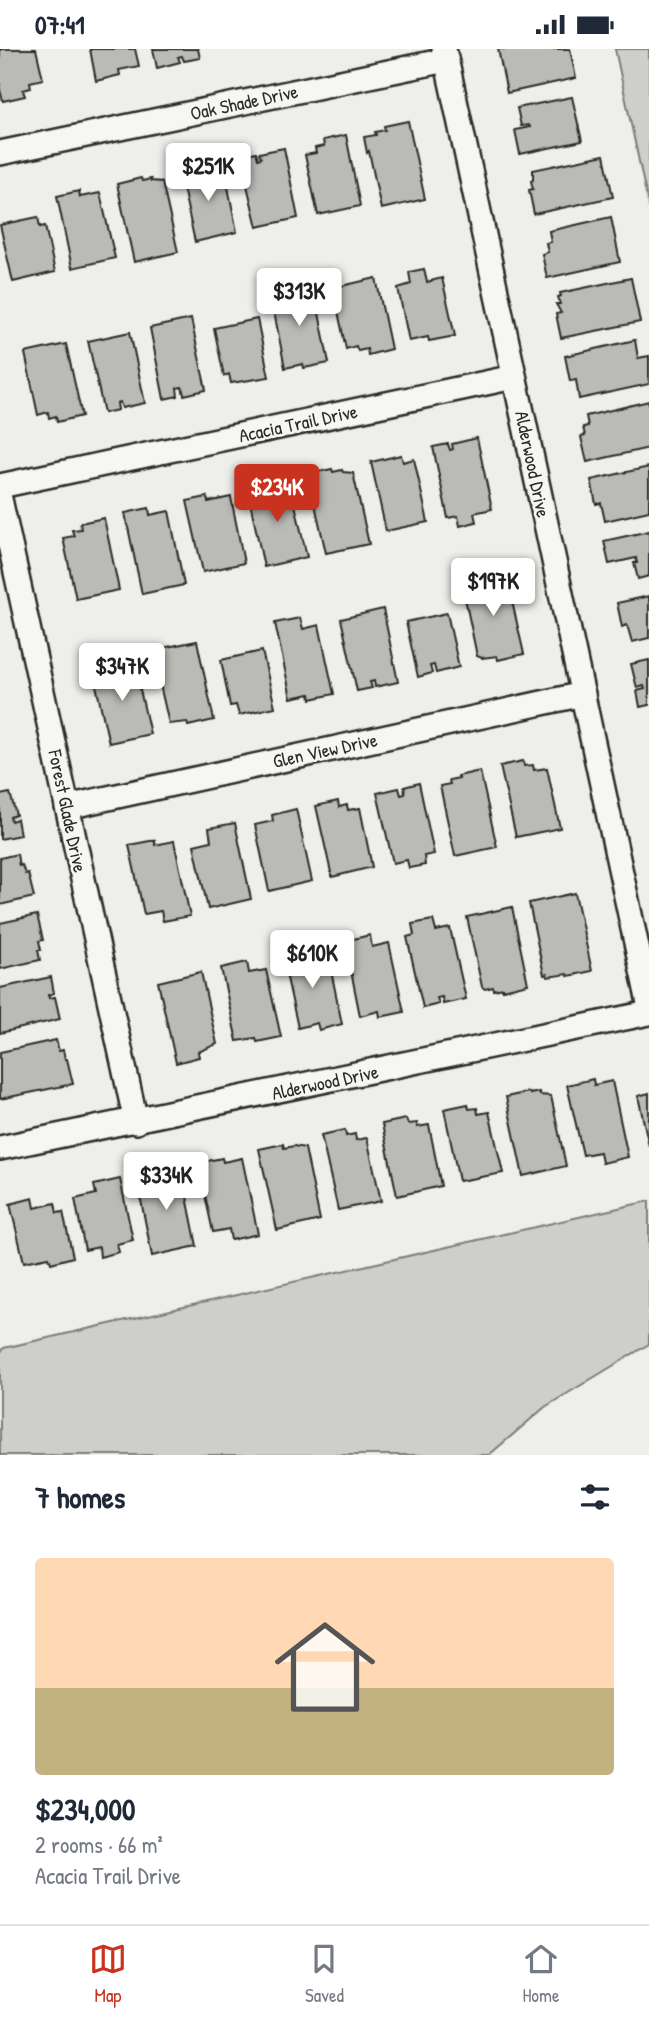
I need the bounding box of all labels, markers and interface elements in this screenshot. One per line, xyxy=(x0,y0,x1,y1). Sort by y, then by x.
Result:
text: 07:41 xyxy=(35,7,85,42)
street label: Oak Shade Drive xyxy=(188,78,301,126)
pin: $251K xyxy=(159,143,257,203)
text: $251K xyxy=(182,150,234,181)
pin: $313K xyxy=(250,268,348,328)
text: $313K xyxy=(273,275,325,306)
street label: Acacia Trail Drive xyxy=(236,398,360,448)
street label: Alderwood Drive xyxy=(509,408,557,520)
pin: $234K xyxy=(228,465,326,524)
text: $234K xyxy=(250,471,304,502)
pin: $197K xyxy=(444,559,542,618)
text: $197K xyxy=(467,565,519,596)
pin: $347K xyxy=(73,643,171,703)
text: $347K xyxy=(95,650,149,681)
street label: Glen View Drive xyxy=(270,726,380,774)
street label: Forest Glade Drive xyxy=(42,746,94,875)
pin: $610K xyxy=(263,930,361,990)
text: $610K xyxy=(286,937,338,968)
street label: Alderwood Drive xyxy=(269,1058,381,1106)
pin: $334K xyxy=(117,1153,215,1212)
text: $334K xyxy=(140,1159,192,1190)
text: 7 homes xyxy=(35,1477,125,1517)
icon: filters xyxy=(576,1478,614,1516)
icon: home xyxy=(262,1604,388,1730)
text: $234,000 xyxy=(35,1789,135,1829)
text: 2 rooms · 66 m² xyxy=(35,1829,163,1860)
text: Acacia Trail Drive xyxy=(35,1860,181,1891)
tab: Map xyxy=(89,1940,127,2008)
tab: Saved xyxy=(305,1940,344,2008)
tab: Home xyxy=(522,1940,560,2008)

